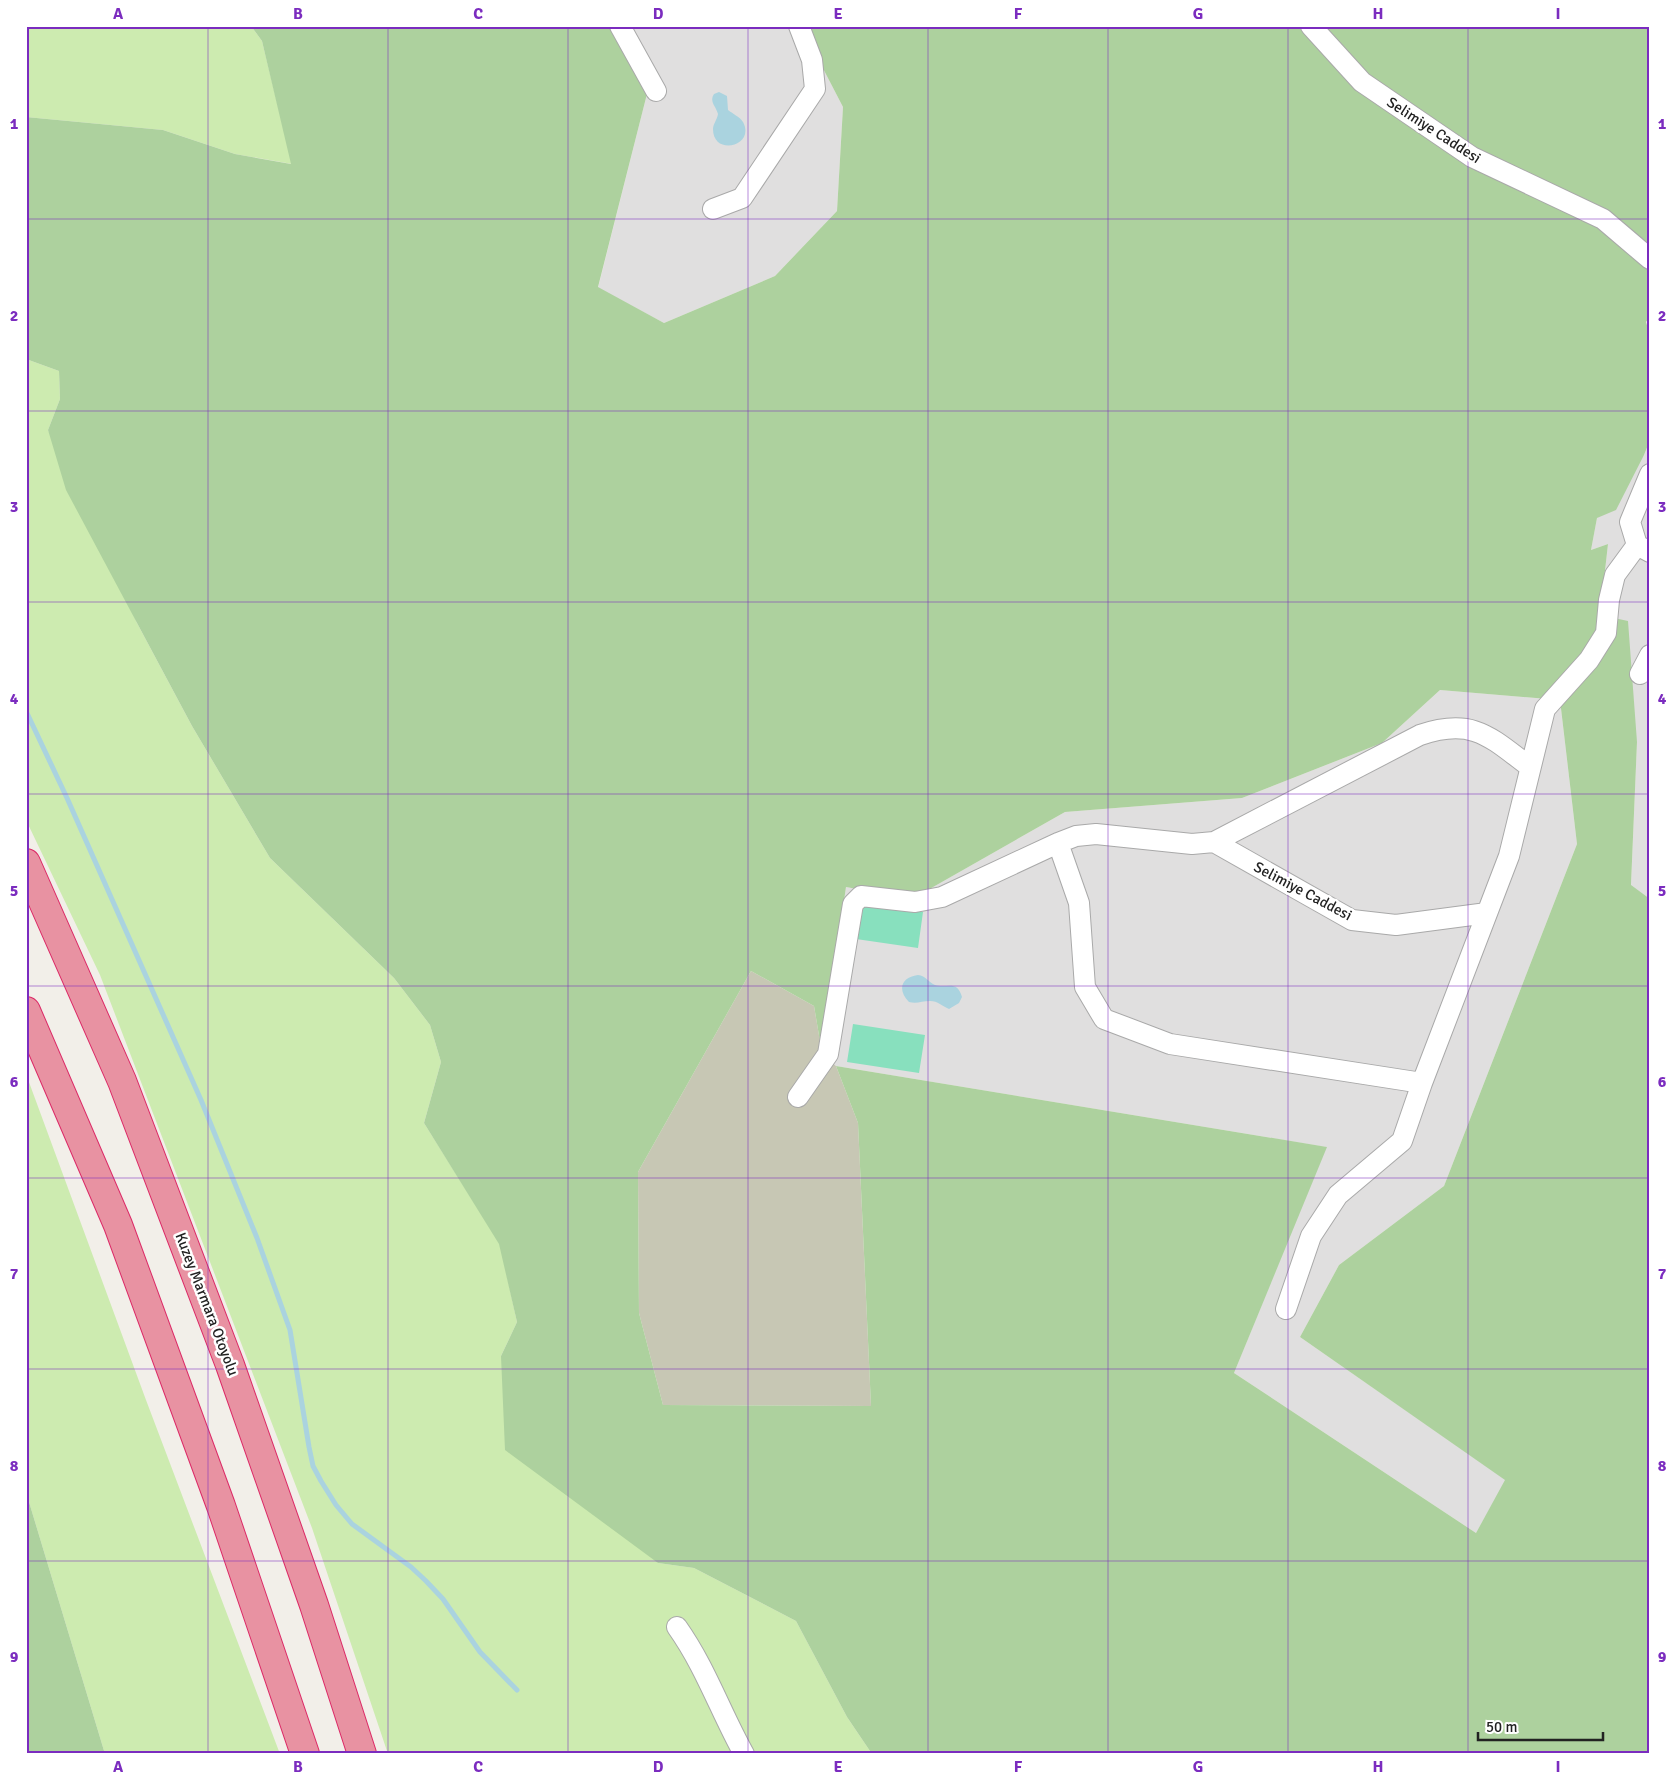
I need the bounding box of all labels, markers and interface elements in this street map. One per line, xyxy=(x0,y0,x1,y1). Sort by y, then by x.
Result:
text: A xyxy=(113,4,124,24)
text: B xyxy=(293,4,303,24)
text: C xyxy=(473,4,483,24)
text: D xyxy=(653,4,664,24)
text: E xyxy=(833,4,843,24)
text: F xyxy=(1014,4,1023,24)
text: G xyxy=(1193,4,1203,24)
text: H xyxy=(1373,4,1383,24)
text: I xyxy=(1555,4,1561,24)
street label: Selimiye Caddesi xyxy=(1384,93,1484,167)
text: 1 xyxy=(10,114,19,134)
text: 1 xyxy=(1658,114,1667,134)
text: 2 xyxy=(10,306,18,326)
text: 2 xyxy=(1658,306,1666,326)
text: 3 xyxy=(10,497,18,517)
text: 3 xyxy=(1658,497,1666,517)
text: 4 xyxy=(10,689,19,709)
text: 4 xyxy=(1658,689,1667,709)
street label: Selimiye Caddesi xyxy=(1251,858,1355,924)
text: 5 xyxy=(10,881,18,901)
text: 5 xyxy=(1658,881,1666,901)
text: 6 xyxy=(10,1072,19,1092)
text: 6 xyxy=(1658,1072,1667,1092)
street label: Kuzey Marmara Otoyolu xyxy=(171,1230,243,1378)
text: 7 xyxy=(10,1264,19,1284)
text: 7 xyxy=(1658,1264,1667,1284)
text: 8 xyxy=(10,1456,19,1476)
text: 8 xyxy=(1658,1456,1667,1476)
text: 9 xyxy=(10,1647,19,1667)
text: 9 xyxy=(1658,1647,1667,1667)
scale bar xyxy=(1478,1710,1604,1742)
text: 50 m xyxy=(1486,1718,1517,1736)
text: A xyxy=(113,1757,124,1777)
text: B xyxy=(293,1757,303,1777)
text: C xyxy=(473,1757,483,1777)
text: D xyxy=(653,1757,664,1777)
text: E xyxy=(833,1757,843,1777)
text: F xyxy=(1014,1757,1023,1777)
text: G xyxy=(1193,1757,1203,1777)
text: H xyxy=(1373,1757,1383,1777)
text: I xyxy=(1555,1757,1561,1777)

